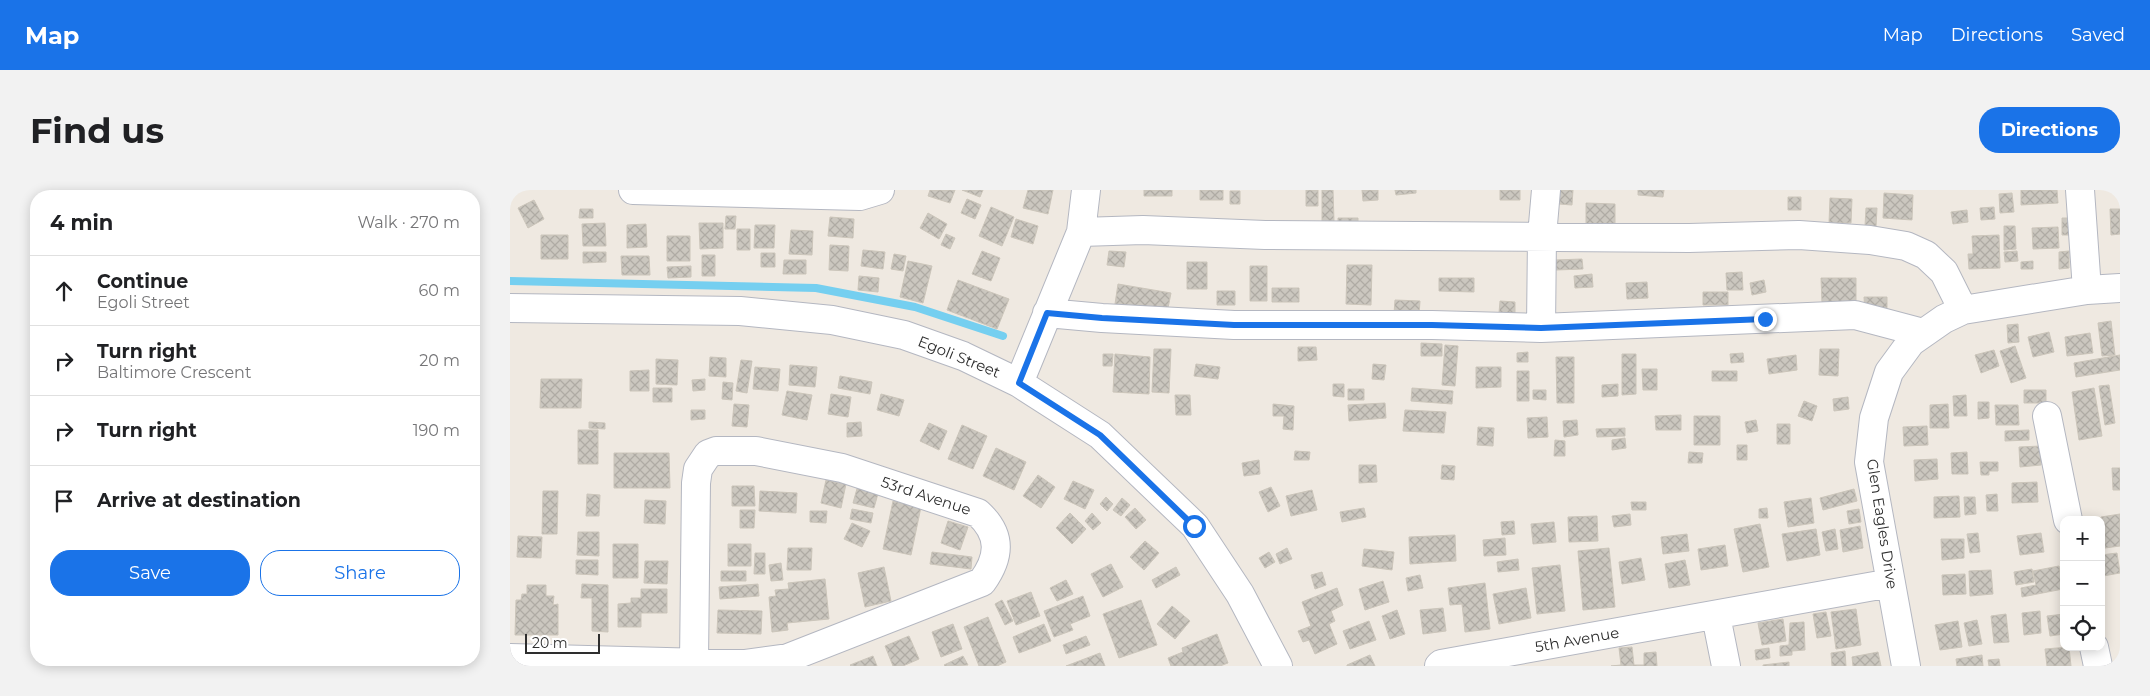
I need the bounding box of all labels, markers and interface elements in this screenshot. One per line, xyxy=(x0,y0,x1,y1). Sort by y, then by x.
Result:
text: Map xyxy=(25,21,79,50)
text: Map xyxy=(1883,24,1923,46)
text: Directions xyxy=(1951,24,2043,46)
text: Saved xyxy=(2071,24,2125,46)
button: Directions xyxy=(1979,107,2120,153)
text: Find us xyxy=(30,109,164,152)
text: 4 min xyxy=(50,210,113,235)
text: Walk · 270 m xyxy=(357,213,460,232)
text: Continue xyxy=(97,270,188,293)
icon: ahead xyxy=(50,277,78,305)
text: 60 m xyxy=(418,281,460,300)
text: Egoli Street xyxy=(97,293,190,312)
route end xyxy=(1754,308,1777,331)
street label: Egoli Street xyxy=(915,331,1003,382)
text: Turn right xyxy=(97,340,197,363)
icon: right xyxy=(50,347,78,375)
text: 20 m xyxy=(419,351,460,370)
text: Baltimore Crescent xyxy=(97,363,251,382)
icon: right xyxy=(50,417,78,445)
text: Turn right xyxy=(97,419,197,442)
text: 190 m xyxy=(413,421,460,440)
street label: Glen Eagles Drive xyxy=(1863,458,1902,590)
street label: 53rd Avenue xyxy=(879,472,974,519)
icon: arrive xyxy=(50,487,78,515)
text: Arrive at destination xyxy=(97,489,301,512)
route start xyxy=(1183,515,1206,538)
map controls xyxy=(2060,516,2105,651)
button: + xyxy=(2060,516,2105,561)
button: Save xyxy=(50,550,250,596)
button: Share xyxy=(260,550,460,596)
button: − xyxy=(2060,561,2105,606)
button: locate xyxy=(2060,606,2105,651)
street label: 5th Avenue xyxy=(1533,623,1621,656)
scale bar xyxy=(525,631,600,654)
text: 20 m xyxy=(532,634,568,652)

